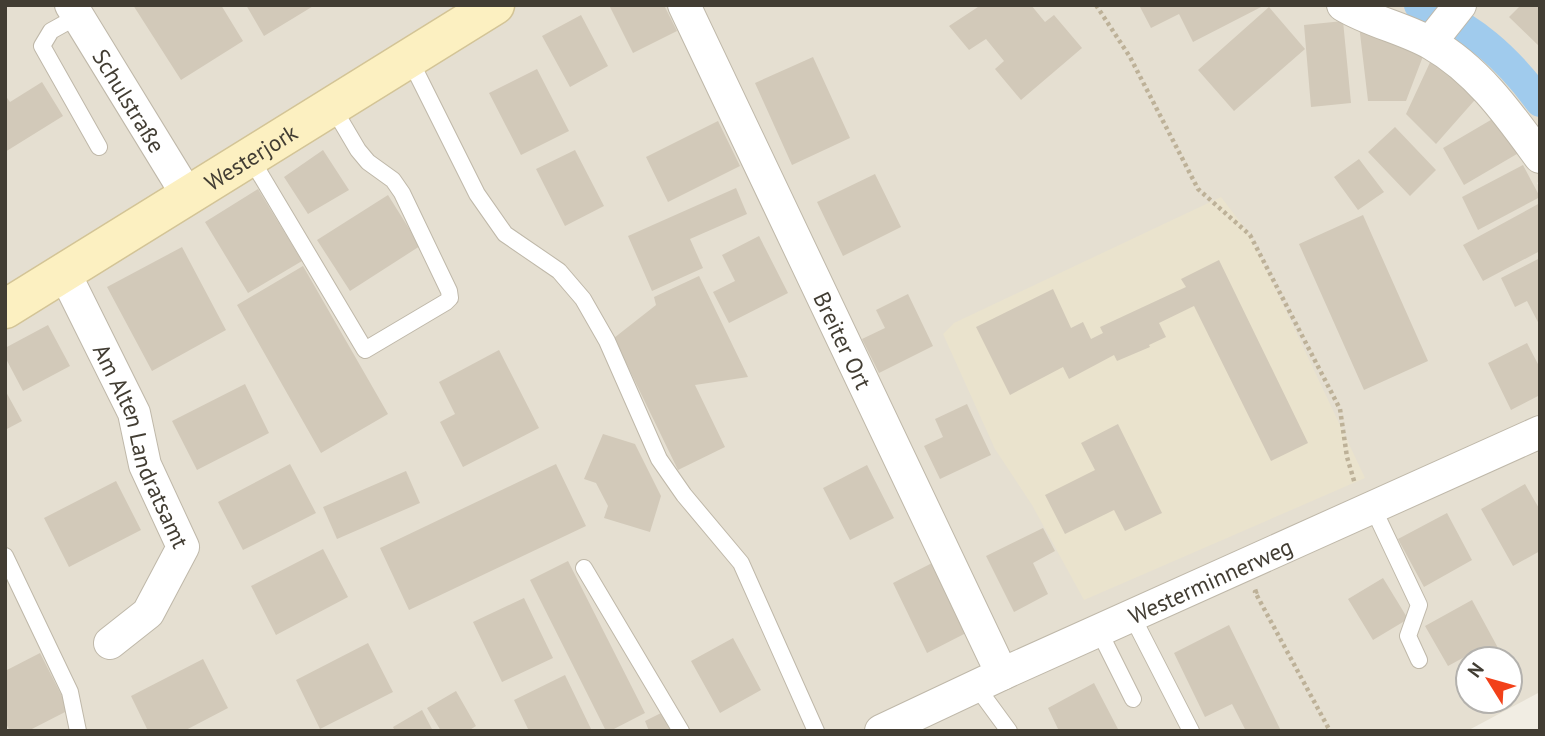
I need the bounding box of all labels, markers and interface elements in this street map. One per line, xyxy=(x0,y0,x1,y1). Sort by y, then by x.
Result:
street label: Schulstraße xyxy=(87,43,172,158)
street label: Westerjork xyxy=(199,117,302,196)
street label: Breiter Ort xyxy=(808,287,879,394)
street label: Am Alten Landratsamt xyxy=(87,339,196,553)
street label: Westerminnerweg xyxy=(1124,531,1297,630)
north arrow xyxy=(1454,645,1524,715)
text: N xyxy=(1462,658,1489,682)

